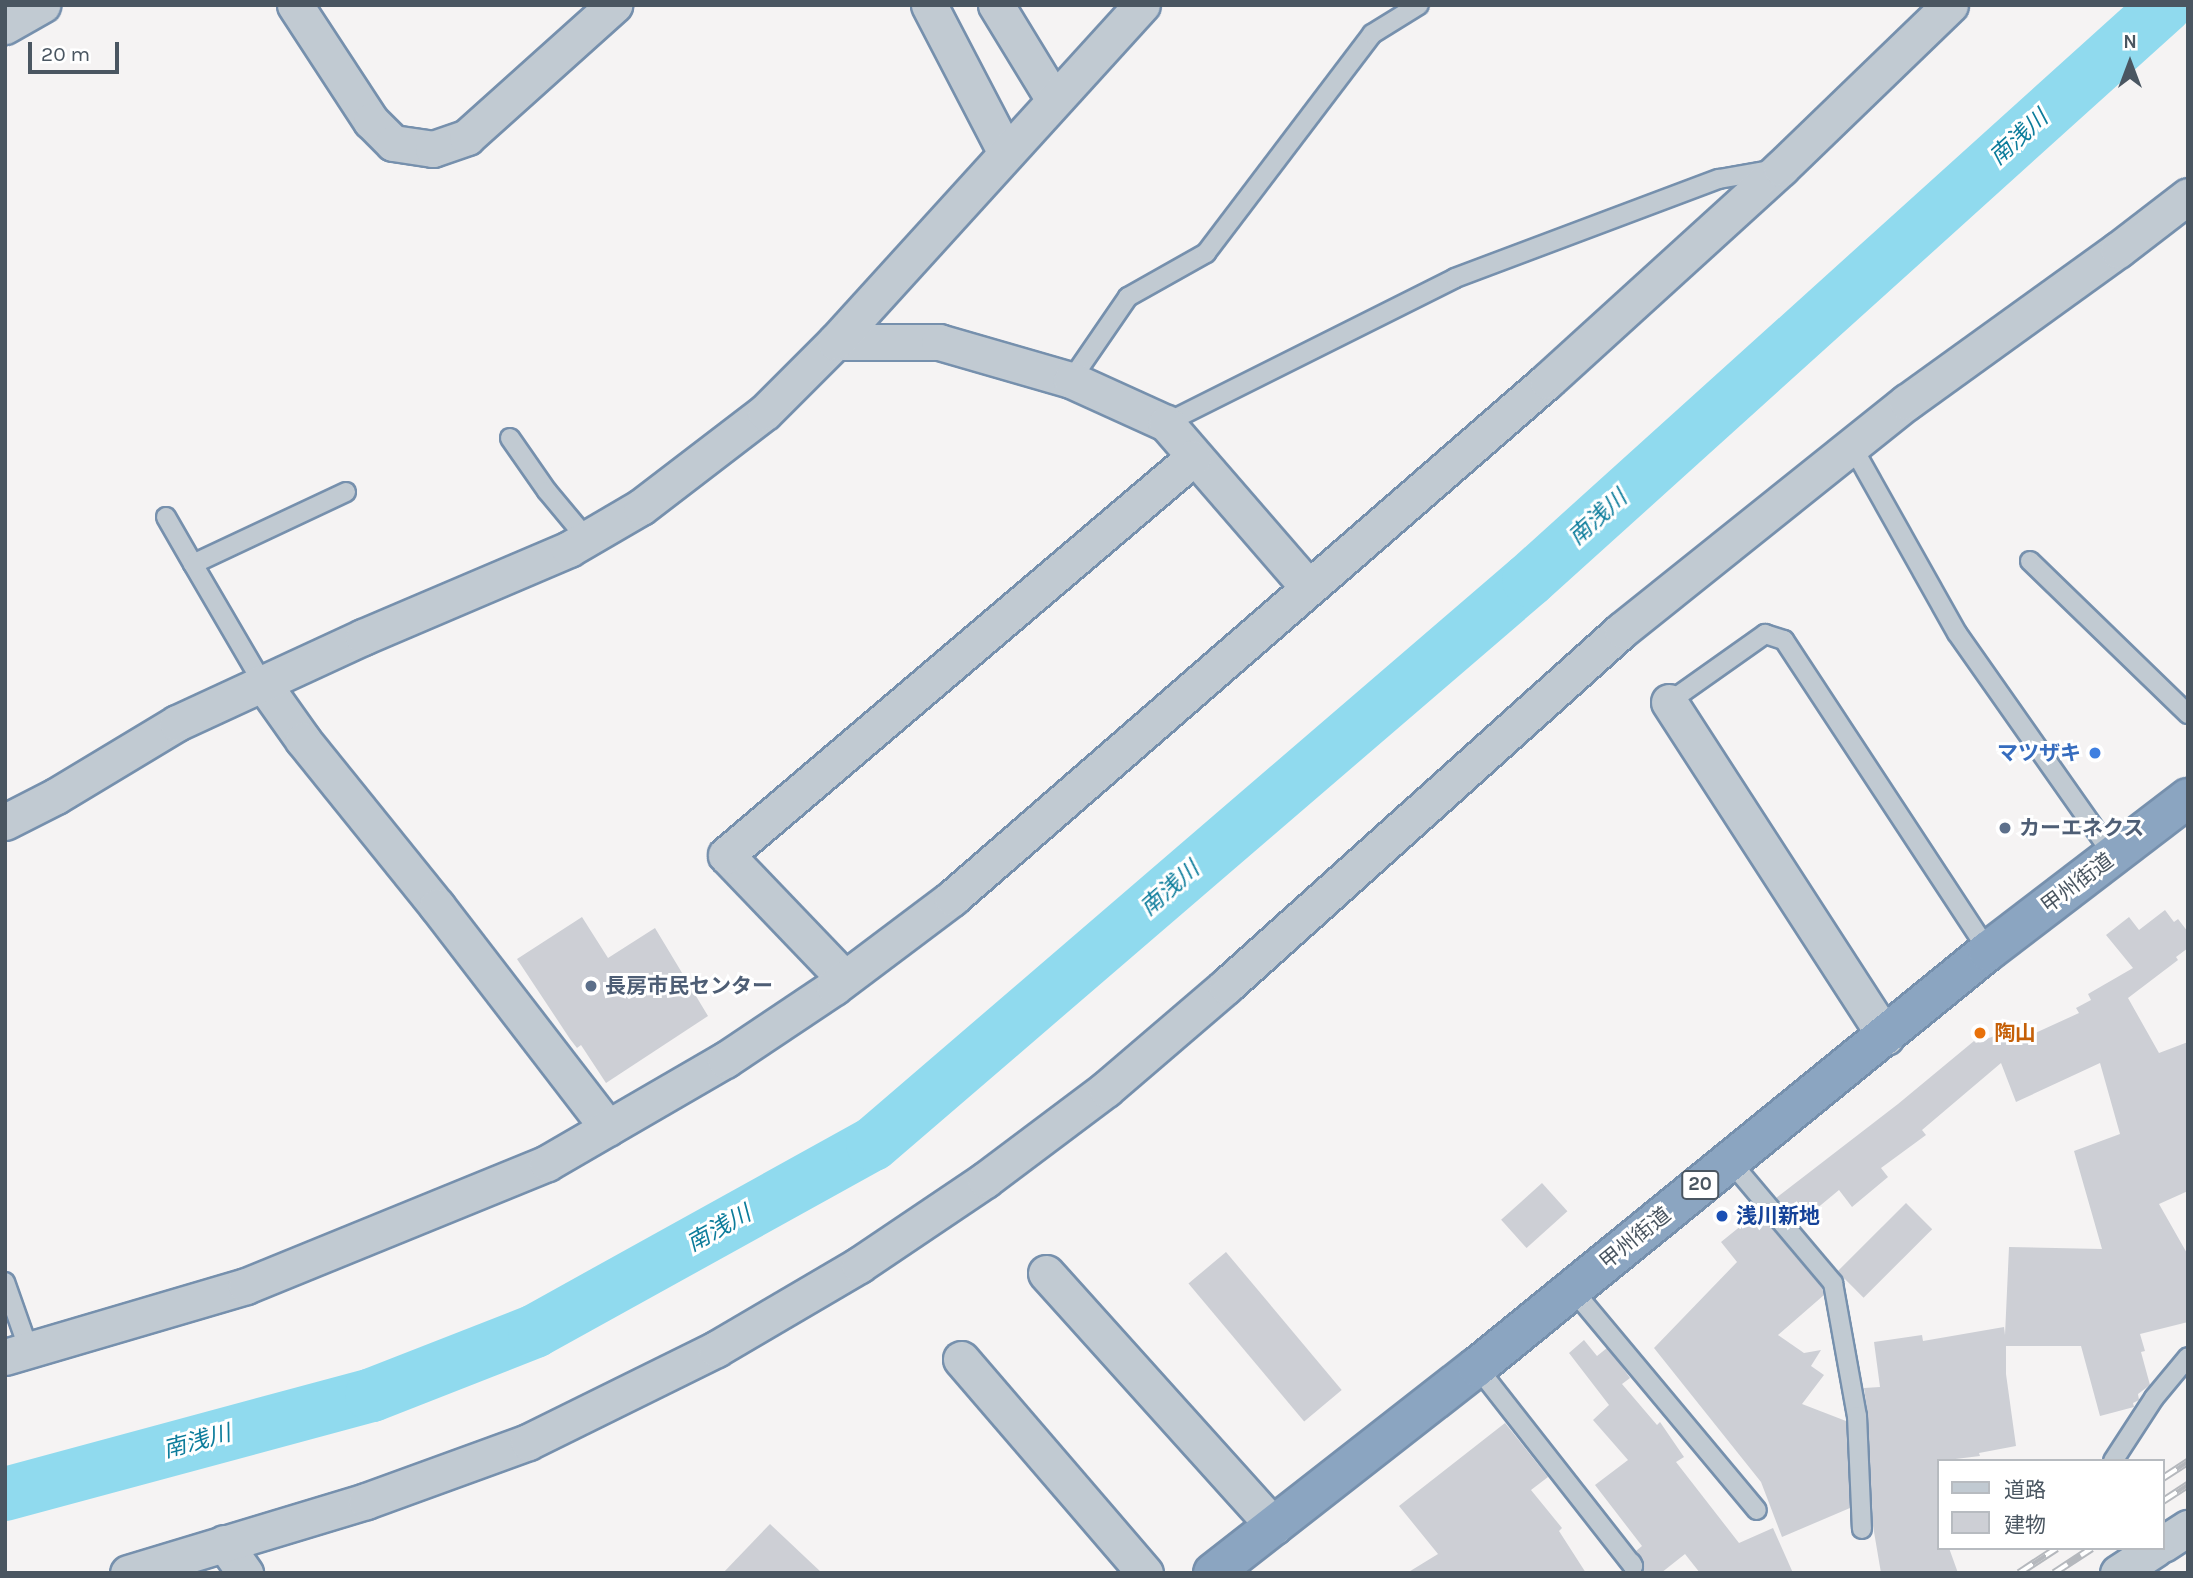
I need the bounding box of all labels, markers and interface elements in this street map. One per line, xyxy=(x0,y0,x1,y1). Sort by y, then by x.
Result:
scale bar xyxy=(32,28,122,72)
north arrow xyxy=(2095,28,2165,98)
text: N xyxy=(2123,31,2137,53)
text: 20 m xyxy=(41,42,90,66)
water label: 南浅川 xyxy=(1984,105,2054,171)
water label: 南浅川 xyxy=(1563,485,1633,551)
place label: マツザキ xyxy=(1997,740,2081,766)
marker: マツザキ xyxy=(2087,745,2103,761)
place label: カーエネクス xyxy=(2019,815,2145,841)
marker: カーエネクス xyxy=(1997,820,2013,836)
street label: 甲州街道 xyxy=(2036,848,2118,918)
water label: 南浅川 xyxy=(1135,856,1205,922)
place label: 長房市民センター xyxy=(605,973,773,999)
marker: 長房市民センター xyxy=(583,978,599,994)
place label: 陶山 xyxy=(1994,1020,2036,1046)
marker: 陶山 xyxy=(1972,1025,1988,1041)
road number: 20 xyxy=(1681,1170,1719,1200)
water label: 南浅川 xyxy=(682,1200,756,1258)
street label: 甲州街道 xyxy=(1594,1202,1676,1274)
place label: 浅川新地 xyxy=(1736,1203,1820,1229)
marker: 浅川新地 xyxy=(1714,1208,1730,1224)
water label: 南浅川 xyxy=(160,1420,234,1464)
legend xyxy=(1938,1459,2165,1550)
text: 道路 xyxy=(2004,1478,2046,1502)
text: 建物 xyxy=(2004,1513,2046,1537)

